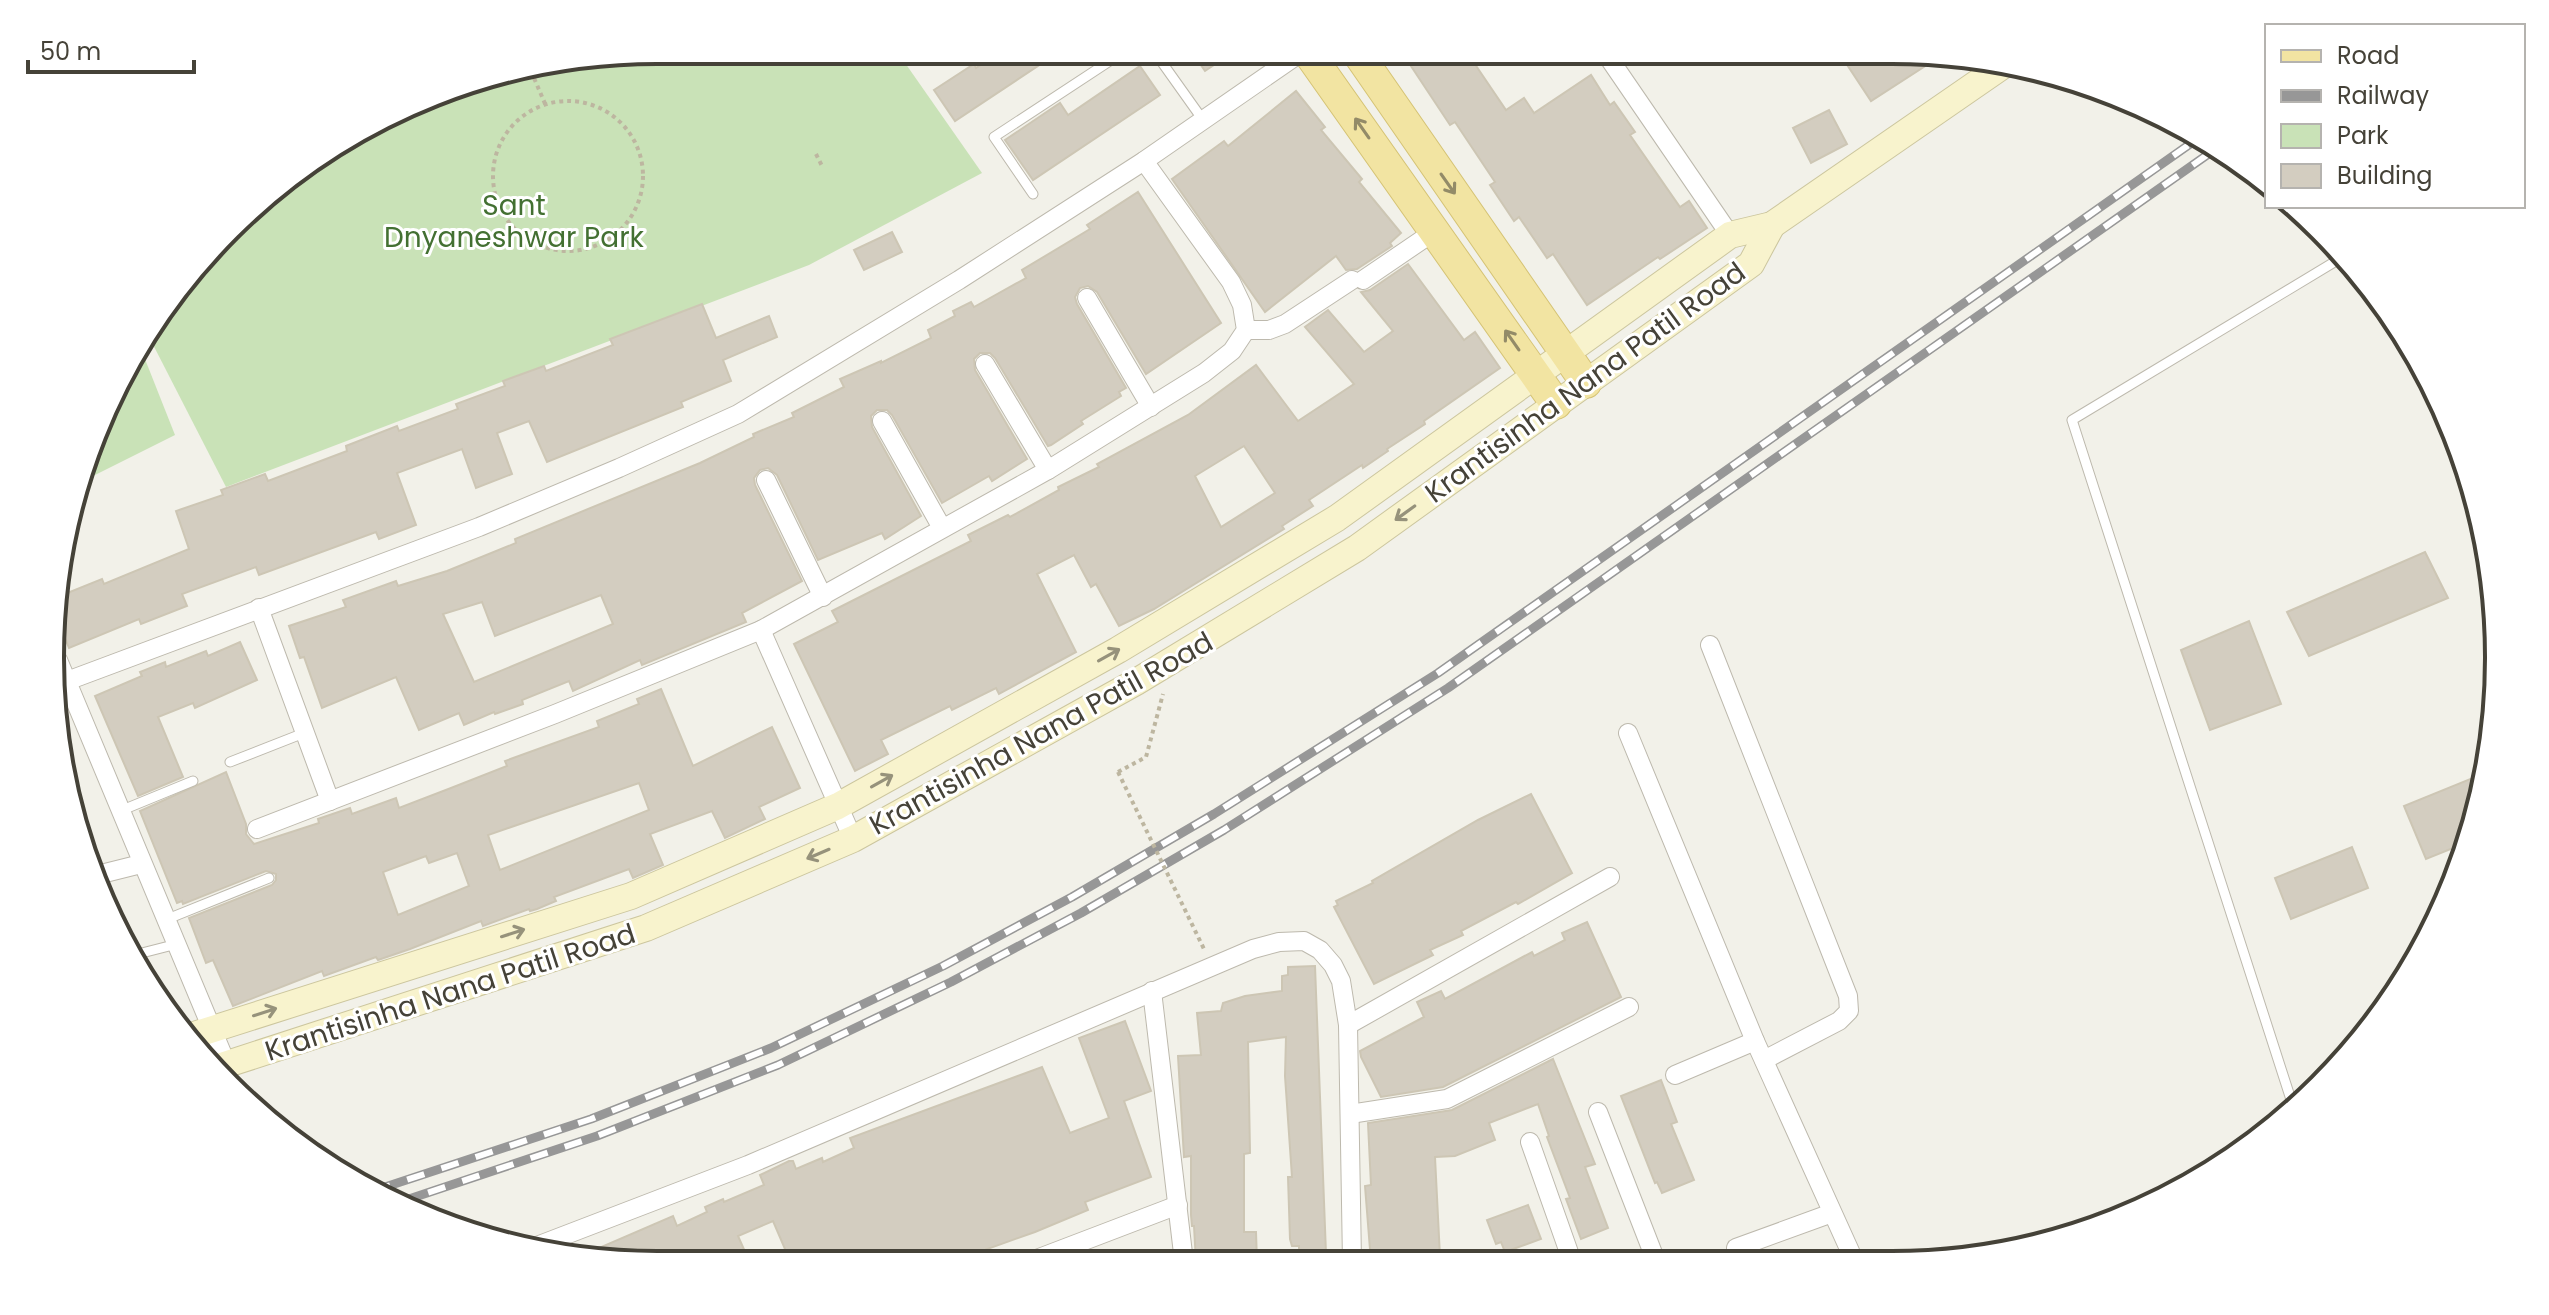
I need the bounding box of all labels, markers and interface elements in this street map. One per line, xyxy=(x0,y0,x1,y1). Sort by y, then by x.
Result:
scale bar xyxy=(28,24,194,74)
legend xyxy=(2265,24,2525,208)
text: 50 m xyxy=(40,35,101,68)
text: Road xyxy=(2337,39,2399,72)
text: Railway xyxy=(2337,79,2430,112)
one-way arrow xyxy=(1354,117,1370,139)
text: Park xyxy=(2337,119,2389,152)
text: Building xyxy=(2337,159,2433,192)
one-way arrow xyxy=(1440,173,1456,195)
park label: Sant Dnyaneshwar Park xyxy=(384,186,645,257)
street label: Krantisinha Nana Patil Road xyxy=(1417,253,1753,512)
one-way arrow xyxy=(1504,330,1520,352)
one-way arrow xyxy=(1395,505,1417,521)
street label: Krantisinha Nana Patil Road xyxy=(862,623,1220,844)
one-way arrow xyxy=(1097,647,1121,662)
one-way arrow xyxy=(870,773,894,789)
one-way arrow xyxy=(806,848,831,863)
street label: Krantisinha Nana Patil Road xyxy=(260,914,640,1071)
one-way arrow xyxy=(500,925,525,939)
one-way arrow xyxy=(252,1004,278,1019)

